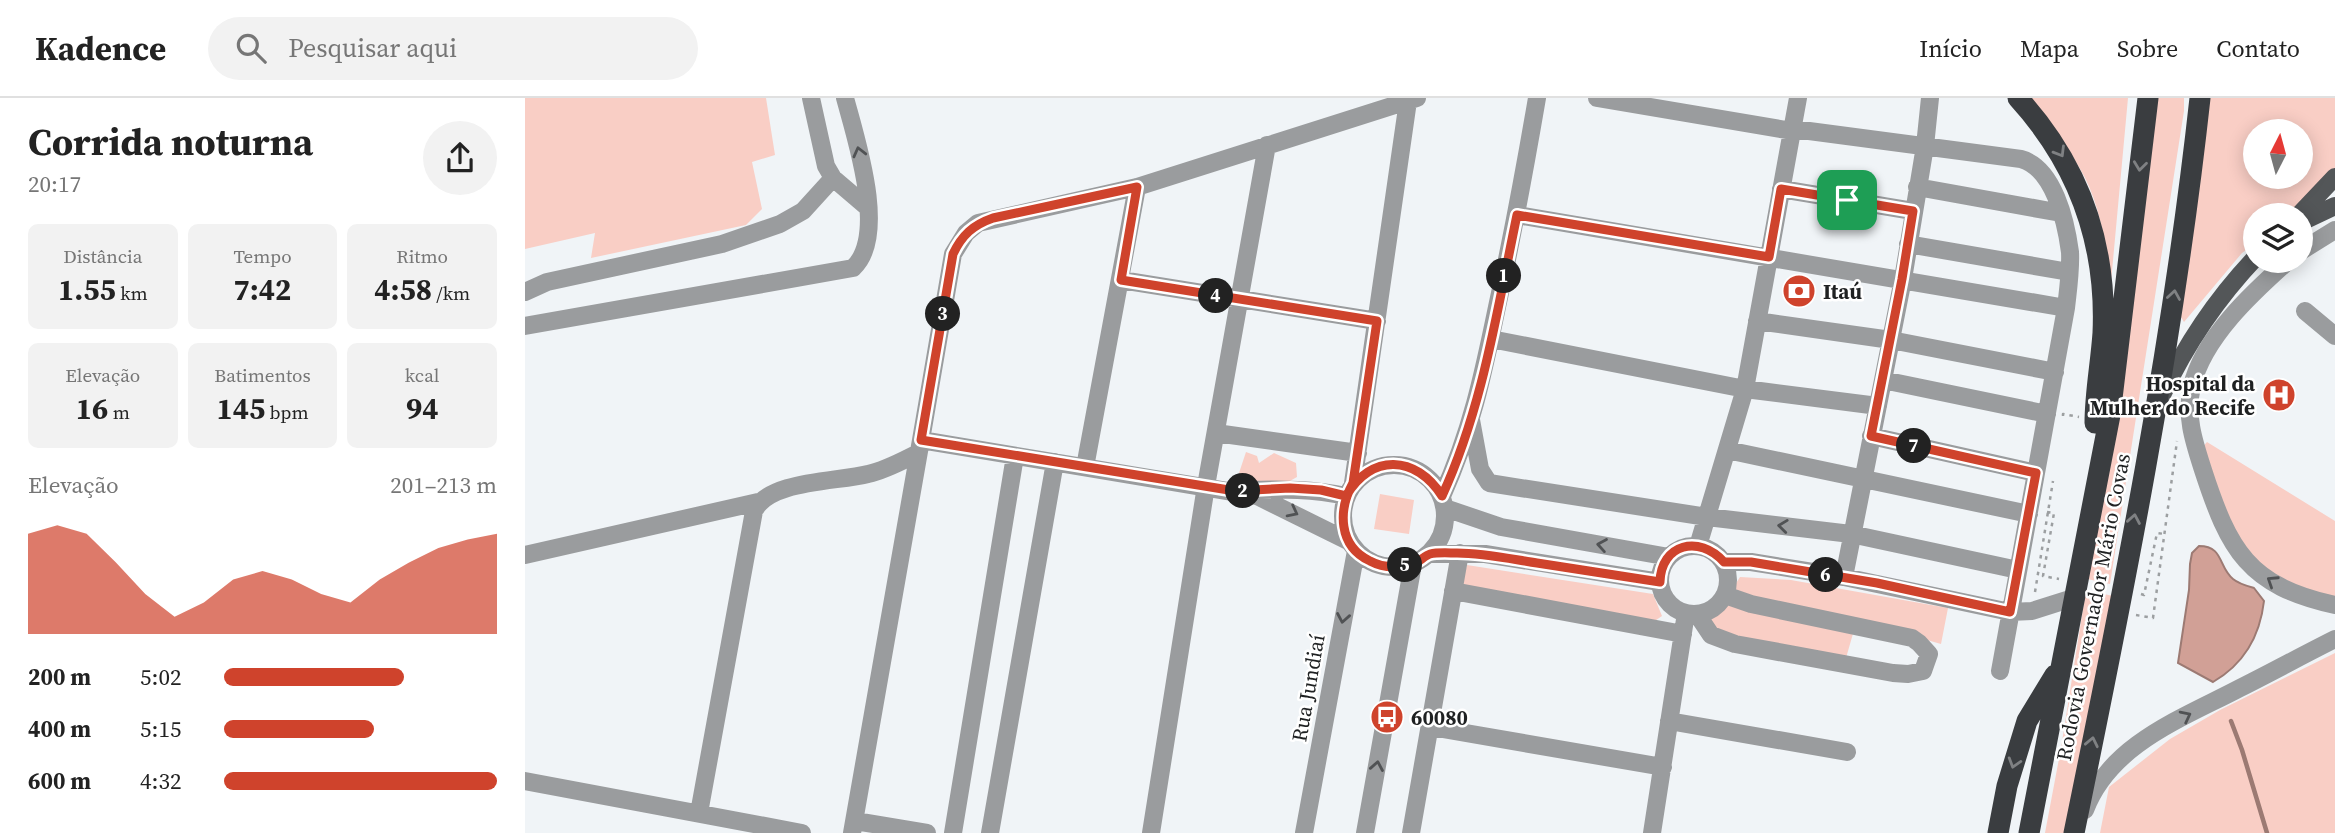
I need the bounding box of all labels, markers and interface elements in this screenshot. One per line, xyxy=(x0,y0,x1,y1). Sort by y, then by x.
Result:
search box xyxy=(208,17,698,80)
text: Kadence xyxy=(35,26,166,71)
icon: search xyxy=(232,29,270,67)
text: Pesquisar aqui xyxy=(288,30,457,66)
text: Início xyxy=(1919,32,1982,65)
text: Mapa xyxy=(2020,32,2079,65)
text: Sobre xyxy=(2117,32,2178,65)
text: Contato xyxy=(2216,32,2300,65)
text: Corrida noturna xyxy=(28,116,313,168)
north arrow xyxy=(2243,119,2313,189)
map controls xyxy=(2243,119,2313,273)
button: share xyxy=(423,121,497,195)
one-way arrow xyxy=(2051,144,2064,157)
one-way arrow xyxy=(853,146,867,158)
one-way arrow xyxy=(2133,160,2148,172)
text: 20:17 xyxy=(28,168,81,200)
pin xyxy=(1817,170,1877,230)
icon: arrive xyxy=(1828,181,1866,219)
button: layers xyxy=(2243,203,2313,273)
text: Distância xyxy=(63,243,142,269)
text: Tempo xyxy=(233,243,292,269)
text: Ritmo xyxy=(396,243,448,269)
pin: 1 xyxy=(1487,258,1521,294)
text: 1 xyxy=(1498,262,1509,288)
text: 1.55 xyxy=(58,269,116,310)
text: 7:42 xyxy=(234,269,291,310)
text: 4:58 xyxy=(374,269,432,310)
bank icon: Itaú xyxy=(1780,272,1818,310)
place label: Itaú xyxy=(1823,277,1862,306)
pin: 4 xyxy=(1199,278,1233,314)
text: km xyxy=(116,280,148,306)
text: /km xyxy=(432,280,470,306)
text: 4 xyxy=(1210,282,1221,308)
one-way arrow xyxy=(2166,289,2181,301)
pin: 3 xyxy=(925,296,961,332)
text: 3 xyxy=(937,300,948,326)
text: Elevação xyxy=(65,362,140,388)
text: Batimentos xyxy=(214,362,311,388)
text: kcal xyxy=(405,362,439,388)
place label: Hospital da Mulher do Recife xyxy=(2090,369,2256,422)
hospital icon: Hospital da Mulher do Recife xyxy=(2260,376,2298,414)
text: 16 xyxy=(76,388,108,429)
text: 145 xyxy=(216,388,265,429)
text: 94 xyxy=(406,388,438,429)
text: m xyxy=(108,399,130,425)
text: bpm xyxy=(265,399,309,425)
pin: 7 xyxy=(1897,428,1931,464)
text: 7 xyxy=(1908,432,1919,458)
street label: Rodovia Governador Mário Covas xyxy=(2049,451,2137,763)
text: Elevação xyxy=(28,469,119,501)
text: 201–213 m xyxy=(390,469,497,501)
pin: 2 xyxy=(1225,474,1261,508)
text: 2 xyxy=(1237,477,1248,503)
one-way arrow xyxy=(1286,504,1298,518)
one-way arrow xyxy=(2126,513,2141,525)
one-way arrow xyxy=(1777,519,1789,534)
one-way arrow xyxy=(1596,538,1608,553)
pin: 5 xyxy=(1387,547,1423,582)
text: 5 xyxy=(1399,551,1410,577)
pin: 6 xyxy=(1809,558,1843,592)
text: 6 xyxy=(1820,561,1831,587)
one-way arrow xyxy=(2267,577,2280,589)
one-way arrow xyxy=(1337,612,1352,624)
street label: Rua Jundiaí xyxy=(1284,632,1332,744)
text: 200 m xyxy=(28,661,91,693)
text: 5:02 xyxy=(140,661,181,693)
bus stop icon: 60080 xyxy=(1368,698,1406,736)
place label: 60080 xyxy=(1411,703,1468,732)
one-way arrow xyxy=(2179,710,2191,724)
text: 400 m xyxy=(28,713,91,745)
text: 5:15 xyxy=(140,713,181,745)
one-way arrow xyxy=(2084,736,2099,748)
one-way arrow xyxy=(2007,757,2022,769)
one-way arrow xyxy=(1369,760,1384,772)
text: 600 m xyxy=(28,765,91,797)
text: 4:32 xyxy=(140,765,181,797)

